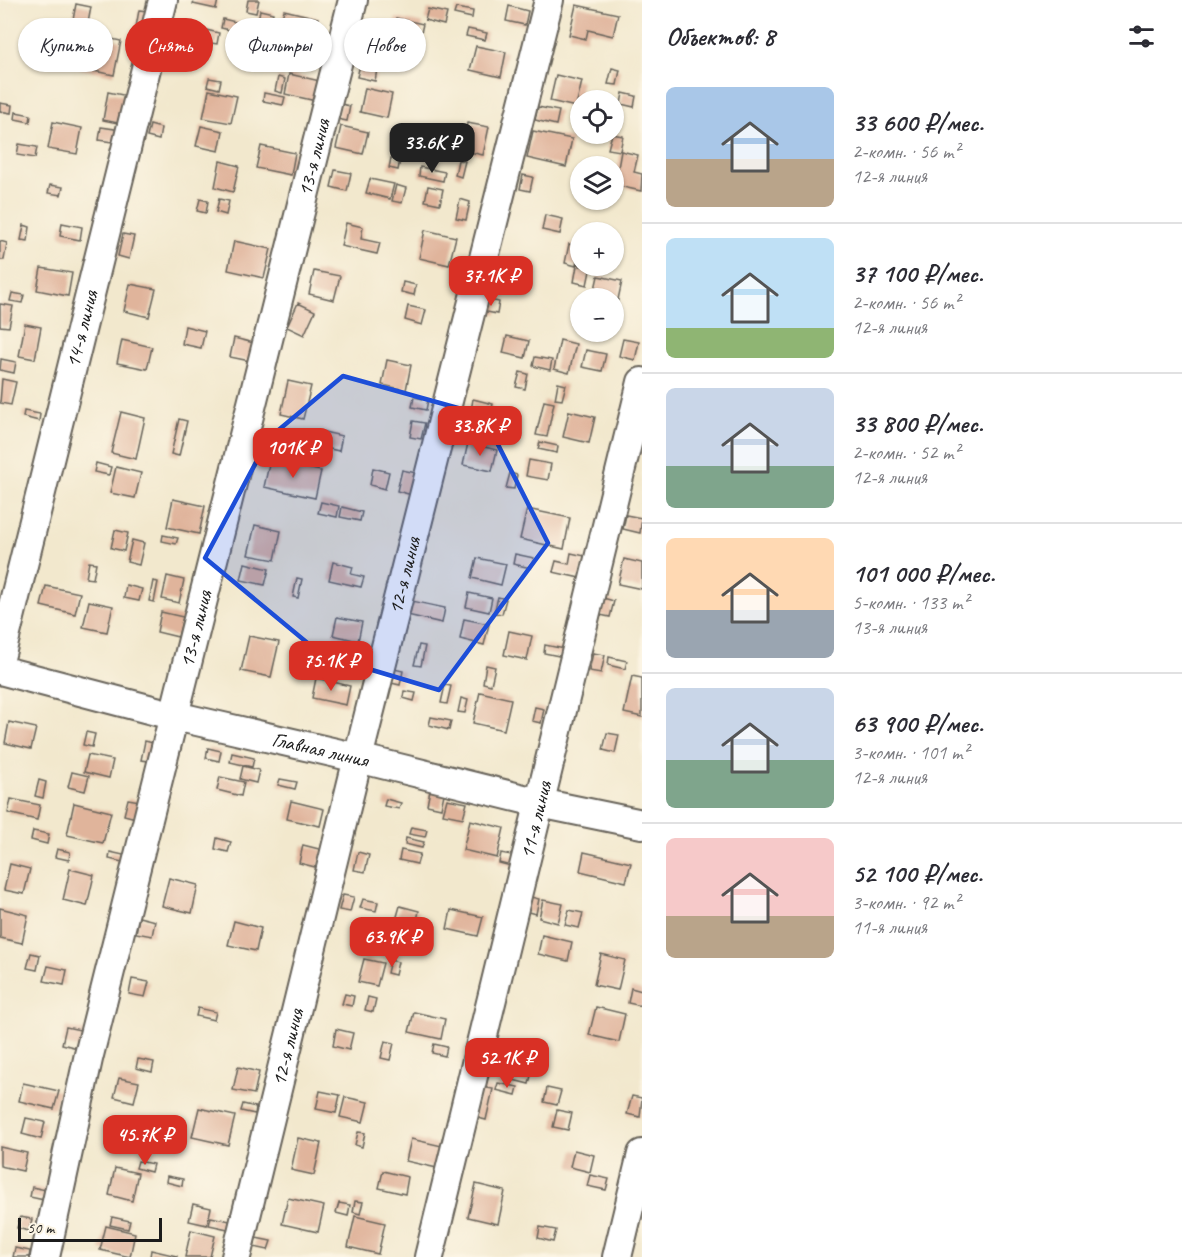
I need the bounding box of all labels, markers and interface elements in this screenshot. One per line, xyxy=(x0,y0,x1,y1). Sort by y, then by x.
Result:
chip: Купить xyxy=(18,18,113,72)
chip: Снять xyxy=(125,18,213,72)
chip: Фильтры xyxy=(225,18,332,72)
chip: Новое xyxy=(344,18,426,72)
text: Объектов: 8 xyxy=(666,20,775,53)
icon: filters xyxy=(1125,20,1158,53)
map controls xyxy=(570,90,624,342)
button: locate xyxy=(570,90,624,144)
text: 33 600 ₽/мес. xyxy=(852,106,983,139)
icon: home xyxy=(714,111,786,183)
street label: 13-я линия xyxy=(291,115,336,199)
pin: 33.6K ₽ xyxy=(377,123,487,174)
text: 33.6K ₽ xyxy=(404,130,460,155)
text: 2-комн. · 56 m² xyxy=(852,139,960,164)
button: layers xyxy=(570,156,624,210)
text: 12-я линия xyxy=(852,164,927,189)
button: + xyxy=(570,222,624,276)
pin: 37.1K ₽ xyxy=(436,256,546,307)
text: 37 100 ₽/мес. xyxy=(852,257,983,290)
icon: home xyxy=(714,262,786,334)
text: 37.1K ₽ xyxy=(463,263,519,288)
street label: 14-я линия xyxy=(59,286,104,370)
button: − xyxy=(570,288,624,342)
text: 2-комн. · 56 m² xyxy=(852,290,960,315)
text: 12-я линия xyxy=(852,315,927,340)
pin: 33.8K ₽ xyxy=(425,406,535,457)
text: 33 800 ₽/мес. xyxy=(852,407,983,440)
icon: home xyxy=(714,412,786,484)
text: 33.8K ₽ xyxy=(452,413,508,438)
pin: 101K ₽ xyxy=(244,428,342,479)
text: 101K ₽ xyxy=(267,435,319,460)
text: 2-комн. · 52 m² xyxy=(852,440,960,465)
text: 12-я линия xyxy=(852,465,927,490)
street label: 12-я линия xyxy=(382,533,427,617)
text: 101 000 ₽/мес. xyxy=(852,557,995,590)
icon: home xyxy=(714,562,786,634)
street label: 13-я линия xyxy=(173,586,218,670)
text: 5-комн. · 133 m² xyxy=(852,590,969,615)
text: 13-я линия xyxy=(852,615,927,640)
pin: 75.1K ₽ xyxy=(276,641,386,692)
text: 75.1K ₽ xyxy=(303,648,359,673)
text: 63 900 ₽/мес. xyxy=(852,707,983,740)
icon: home xyxy=(714,712,786,784)
street label: Главная линия xyxy=(270,726,373,774)
text: 3-комн. · 101 m² xyxy=(852,740,969,765)
text: 12-я линия xyxy=(852,765,927,790)
street label: 11-я линия xyxy=(513,777,558,861)
text: 52 100 ₽/мес. xyxy=(852,857,983,890)
icon: home xyxy=(714,862,786,934)
text: 3-комн. · 92 m² xyxy=(852,890,960,915)
text: 11-я линия xyxy=(852,915,927,940)
pin: 63.9K ₽ xyxy=(337,917,447,968)
text: 63.9K ₽ xyxy=(364,924,420,949)
street label: 12-я линия xyxy=(265,1005,310,1089)
pin: 52.1K ₽ xyxy=(452,1038,562,1089)
text: 52.1K ₽ xyxy=(479,1045,535,1070)
pin: 45.7K ₽ xyxy=(90,1115,200,1166)
text: 45.7K ₽ xyxy=(117,1122,173,1147)
scale bar xyxy=(18,1215,162,1242)
text: 50 m xyxy=(27,1218,54,1238)

